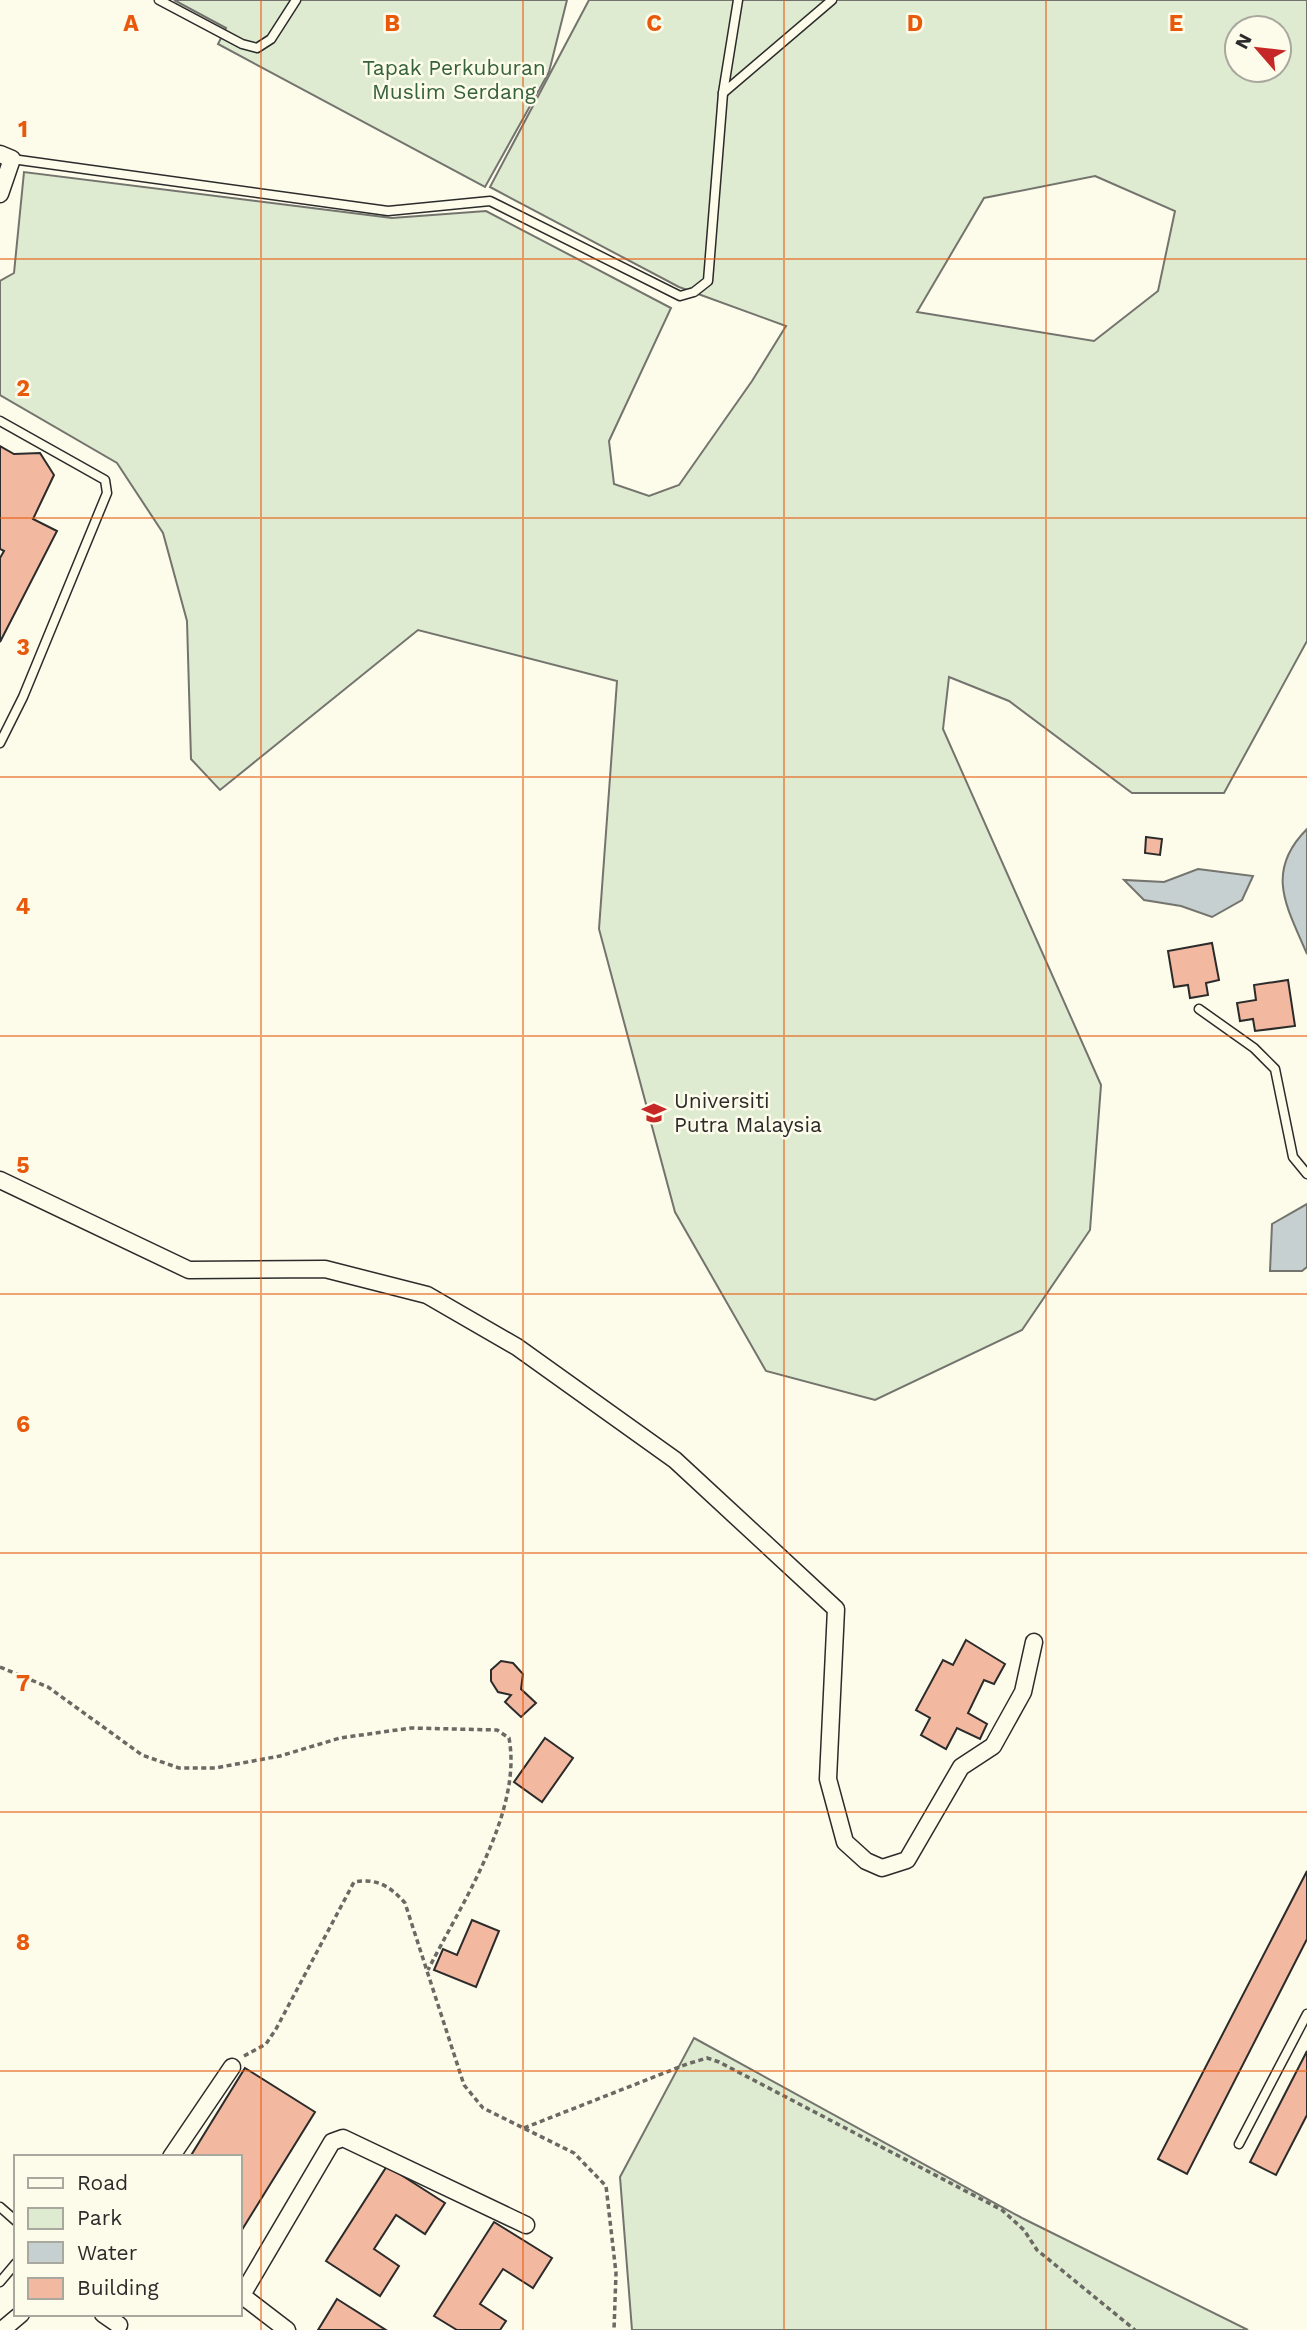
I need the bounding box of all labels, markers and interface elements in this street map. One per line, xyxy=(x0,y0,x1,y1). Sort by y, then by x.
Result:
text: A xyxy=(123,10,139,37)
text: B xyxy=(384,10,400,37)
text: C xyxy=(646,10,662,37)
text: D xyxy=(907,10,923,37)
text: E xyxy=(1169,10,1183,37)
north arrow xyxy=(1223,14,1293,84)
text: N xyxy=(1230,30,1257,53)
park label: Tapak Perkuburan Muslim Serdang xyxy=(362,55,546,104)
text: 1 xyxy=(18,116,28,143)
text: 2 xyxy=(16,375,30,402)
text: 3 xyxy=(16,634,30,661)
text: 4 xyxy=(16,893,31,920)
place label: Universiti Putra Malaysia xyxy=(674,1088,822,1137)
school or university icon: Universiti Putra Malaysia xyxy=(640,1099,668,1127)
text: 5 xyxy=(16,1152,30,1179)
text: 6 xyxy=(16,1411,30,1438)
text: 7 xyxy=(16,1670,30,1697)
text: 8 xyxy=(16,1929,30,1956)
legend xyxy=(14,2155,242,2316)
text: Road xyxy=(77,2170,128,2195)
text: Park xyxy=(77,2205,122,2230)
text: Water xyxy=(77,2240,138,2265)
text: Building xyxy=(77,2275,159,2300)

